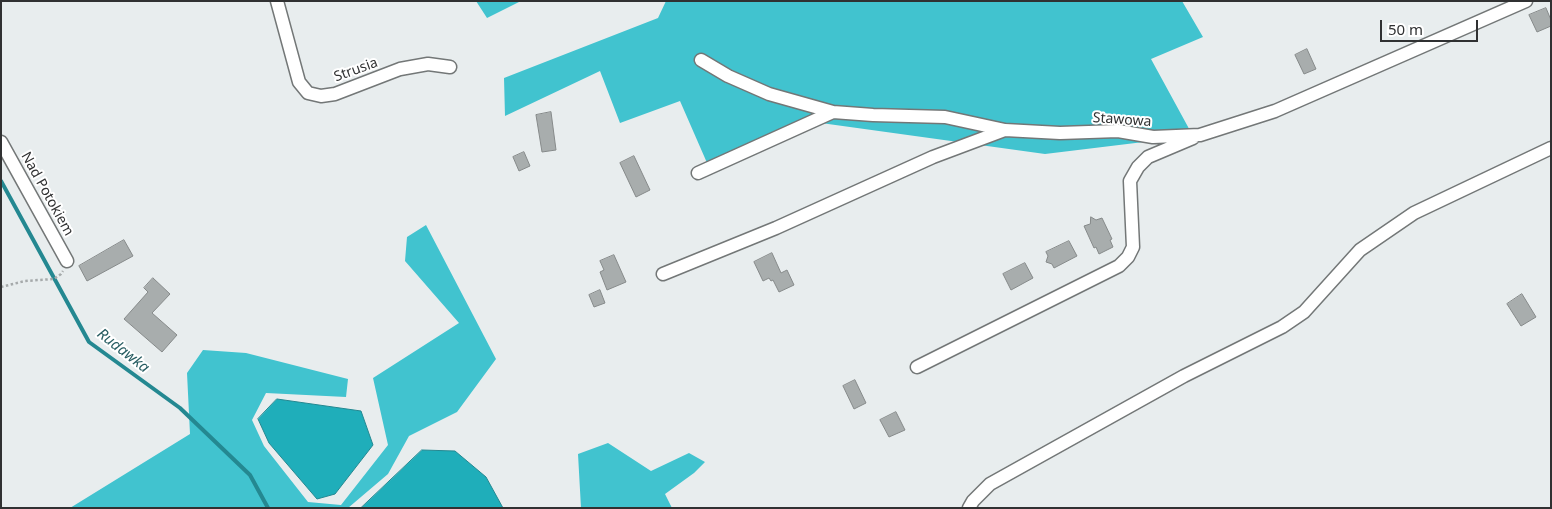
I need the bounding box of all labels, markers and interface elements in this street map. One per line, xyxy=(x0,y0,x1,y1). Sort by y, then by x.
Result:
scale bar xyxy=(1382,10,1480,42)
text: 50 m xyxy=(1388,19,1423,39)
street label: Strusia xyxy=(332,54,380,86)
street label: Stawowa xyxy=(1092,110,1152,130)
street label: Nad Potokiem xyxy=(17,149,77,239)
water label: Rudawka xyxy=(93,325,153,377)

